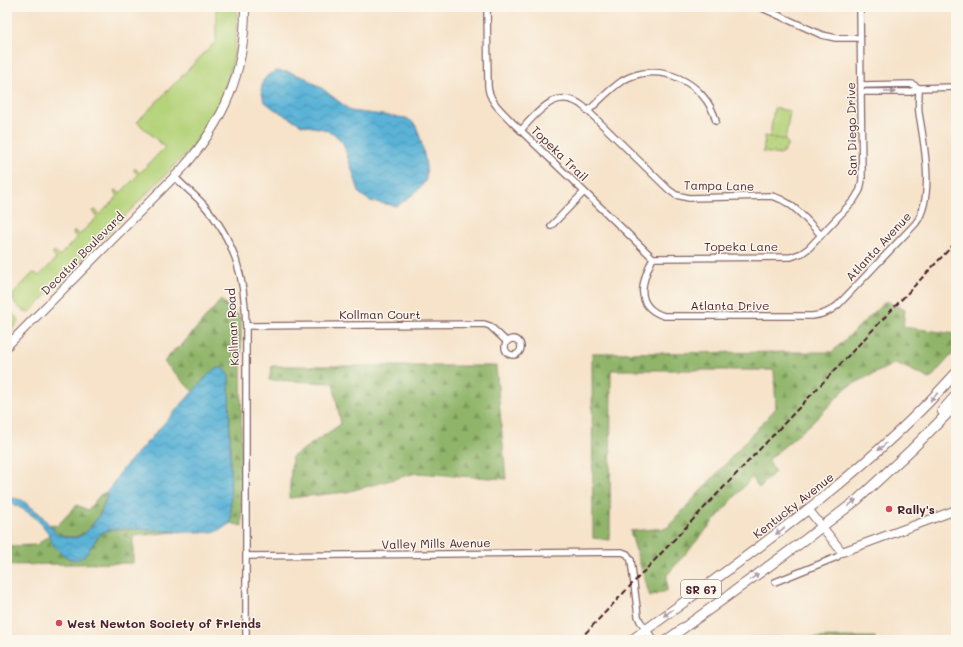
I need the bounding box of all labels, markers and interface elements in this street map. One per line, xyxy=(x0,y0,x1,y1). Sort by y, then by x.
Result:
street label: San Diego Drive xyxy=(842,82,860,176)
one-way arrow xyxy=(884,89,897,95)
street label: Topeka Trail xyxy=(528,122,592,184)
street label: Tampa Lane xyxy=(684,176,754,194)
street label: Decatur Boulevard xyxy=(37,208,127,298)
street label: Atlanta Avenue xyxy=(842,208,914,284)
street label: Topeka Lane xyxy=(704,238,778,254)
street label: Kollman Road xyxy=(222,287,242,366)
street label: Atlanta Drive xyxy=(690,297,770,313)
street label: Kollman Court xyxy=(339,306,421,322)
one-way arrow xyxy=(929,392,938,402)
one-way arrow xyxy=(877,443,887,452)
street label: Kentucky Avenue xyxy=(749,468,837,542)
one-way arrow xyxy=(847,499,858,507)
place label: Rally's xyxy=(897,501,935,517)
marker: Rally's xyxy=(884,504,894,514)
one-way arrow xyxy=(775,527,785,535)
street label: Valley Mills Avenue xyxy=(381,534,491,552)
one-way arrow xyxy=(749,573,759,581)
road number: SR 67 xyxy=(681,580,721,598)
one-way arrow xyxy=(662,609,673,617)
place label: West Newton Society of Friends xyxy=(67,615,261,631)
marker: West Newton Society of Friends xyxy=(54,618,64,628)

